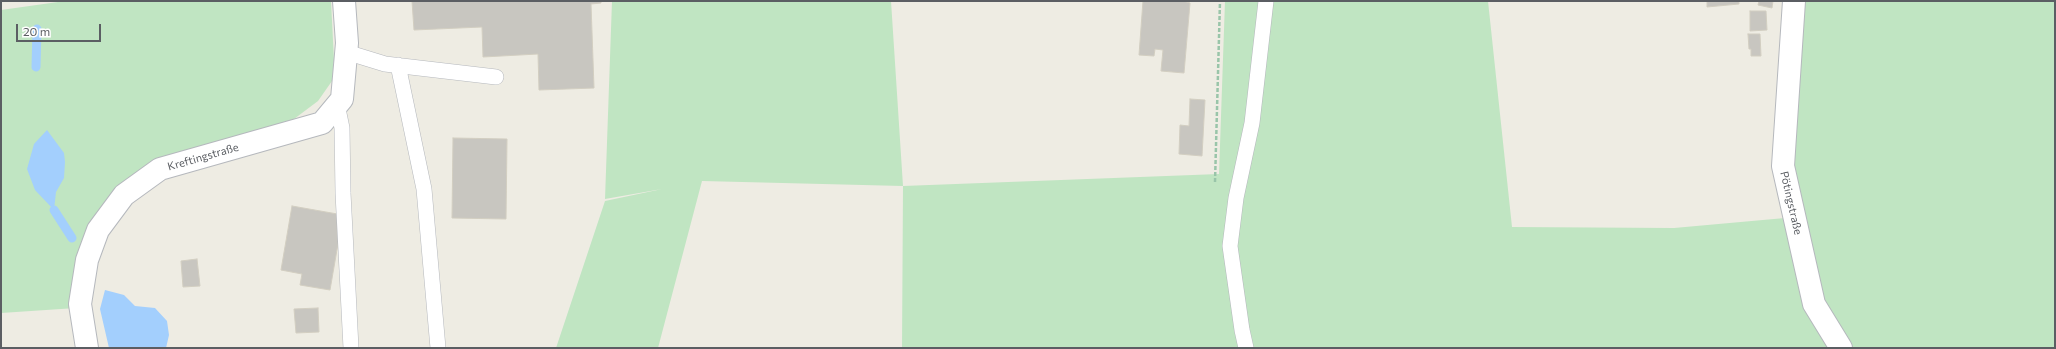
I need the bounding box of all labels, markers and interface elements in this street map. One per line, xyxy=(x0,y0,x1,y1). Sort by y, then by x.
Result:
scale bar xyxy=(18,16,103,42)
text: 20 m xyxy=(23,24,50,38)
street label: Kreftingstraße xyxy=(166,141,240,173)
street label: Pötingstraße xyxy=(1777,170,1805,236)

